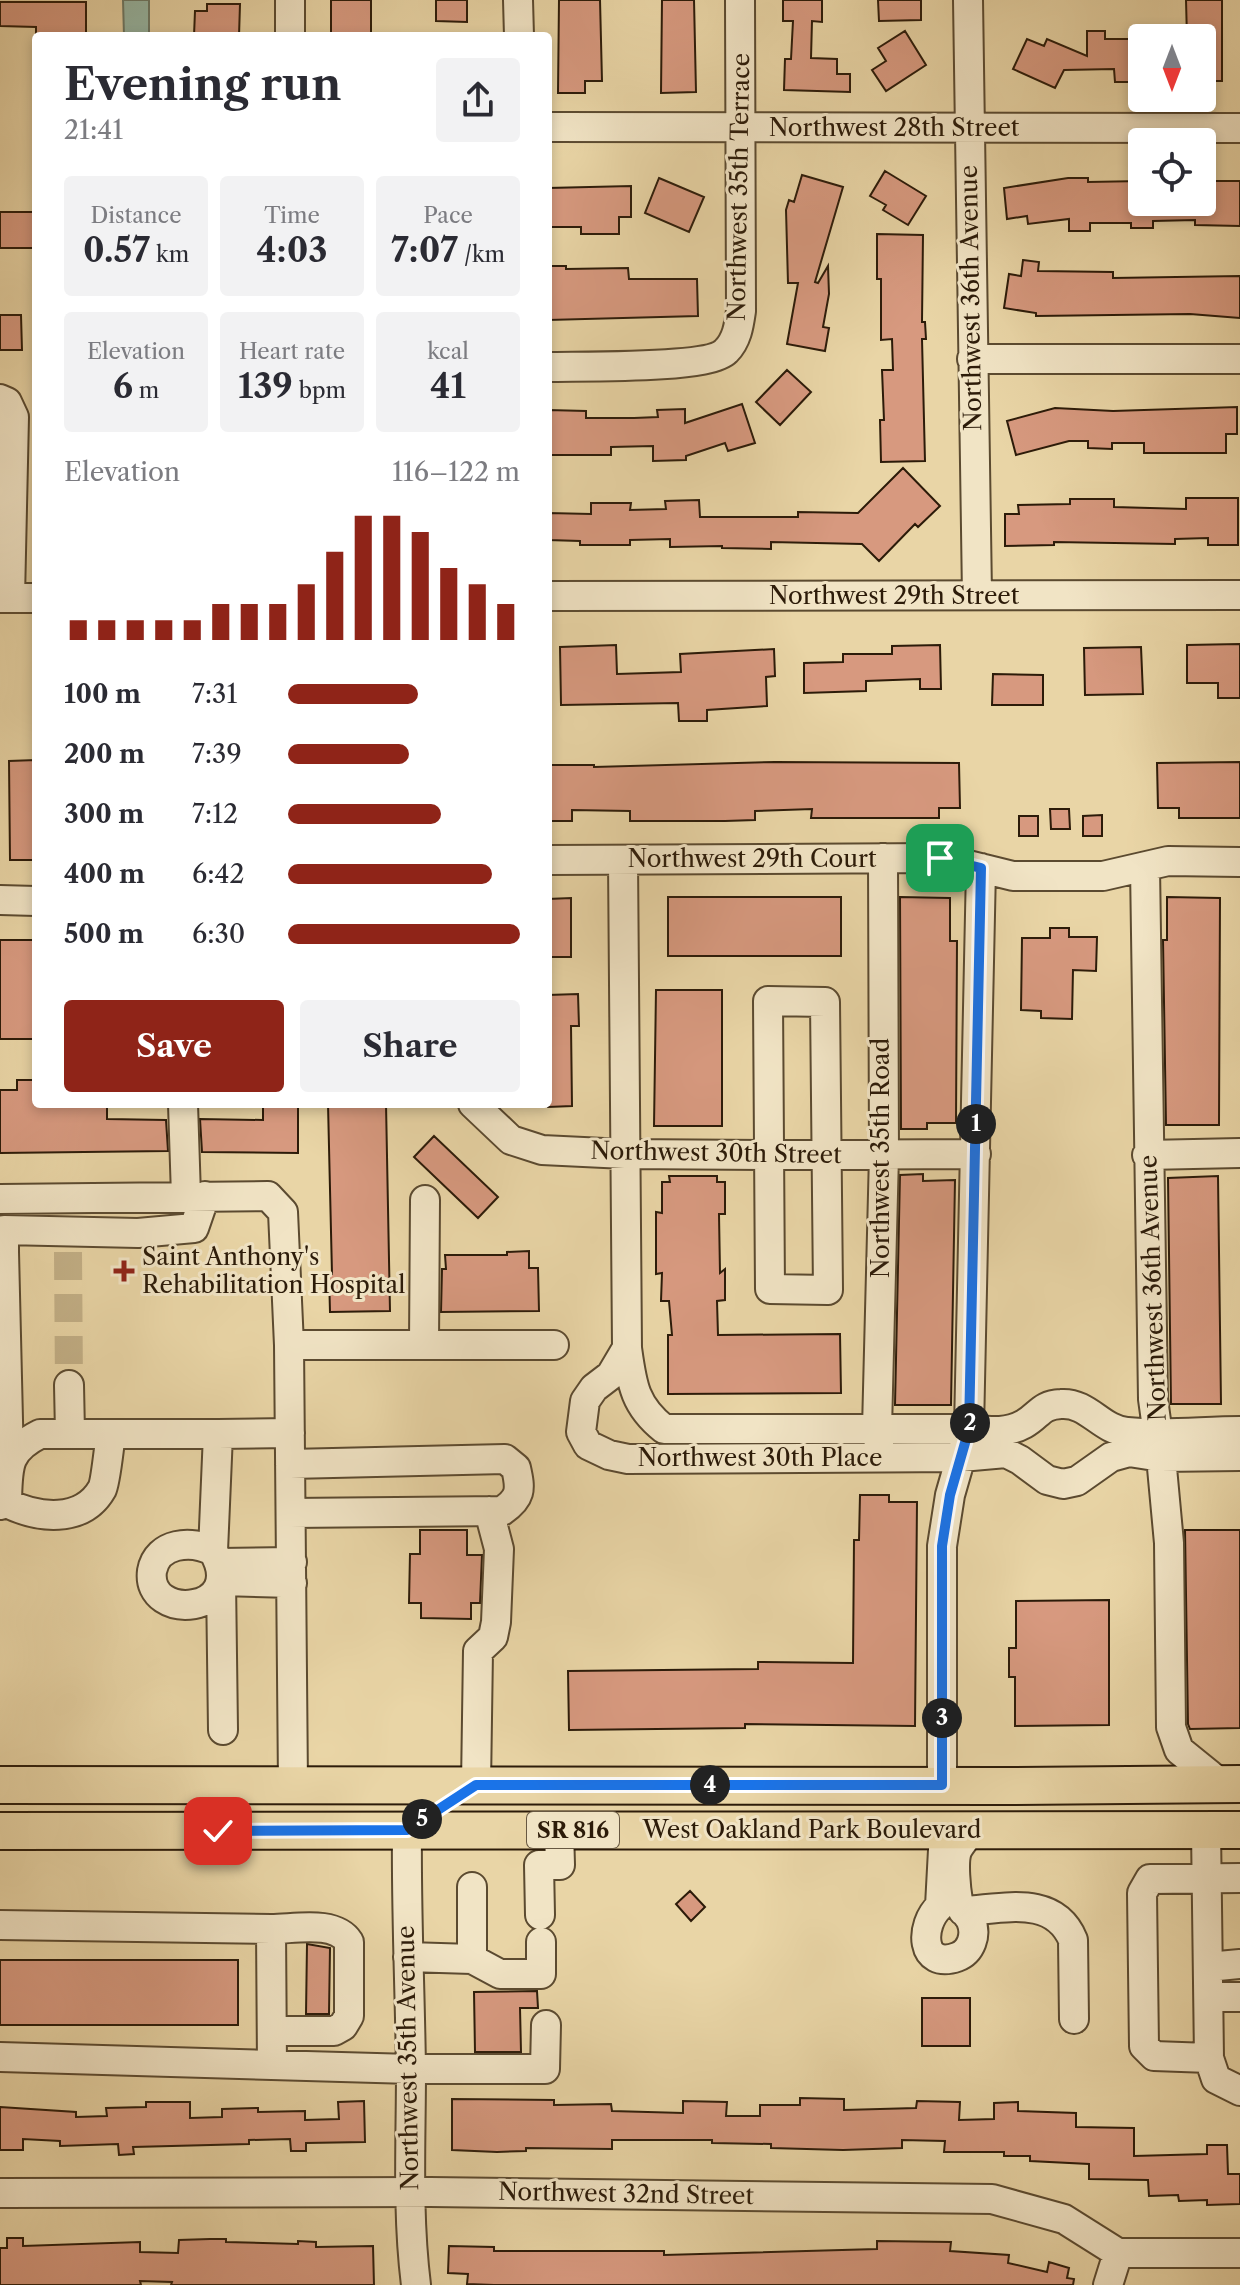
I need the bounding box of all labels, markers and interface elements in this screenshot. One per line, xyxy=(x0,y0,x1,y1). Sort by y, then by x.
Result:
north arrow xyxy=(1128,24,1216,112)
map controls xyxy=(1128,24,1216,216)
street label: Northwest 35th Terrace xyxy=(722,53,755,321)
text: Evening run xyxy=(64,57,341,111)
button: share xyxy=(436,58,520,142)
street label: Northwest 28th Street xyxy=(769,113,1020,142)
text: 21:41 xyxy=(64,114,123,146)
button: locate xyxy=(1128,128,1216,216)
street label: Northwest 36th Avenue xyxy=(954,165,987,431)
text: Distance xyxy=(90,202,182,229)
text: Time xyxy=(264,202,320,229)
text: Pace xyxy=(423,202,473,229)
text: 0.57 xyxy=(83,229,150,271)
text: 4:03 xyxy=(256,229,328,271)
text: 7:07 xyxy=(391,229,458,271)
text: km xyxy=(150,241,189,268)
text: /km xyxy=(458,241,505,268)
text: Elevation xyxy=(87,338,185,365)
text: Heart rate xyxy=(239,338,345,365)
text: kcal xyxy=(427,338,469,365)
text: 6 xyxy=(113,365,133,407)
text: 139 xyxy=(238,365,293,407)
text: 41 xyxy=(430,365,466,407)
text: m xyxy=(133,377,159,404)
text: bpm xyxy=(293,377,346,404)
text: Elevation xyxy=(64,456,180,488)
text: 116–122 m xyxy=(392,456,520,488)
street label: Northwest 29th Street xyxy=(769,581,1020,610)
text: 100 m xyxy=(64,678,141,710)
text: 7:31 xyxy=(192,678,237,710)
text: 200 m xyxy=(64,738,145,770)
text: 7:39 xyxy=(192,738,242,770)
text: 300 m xyxy=(64,798,144,830)
text: 7:12 xyxy=(192,798,238,830)
pin xyxy=(906,824,974,892)
icon: arrive xyxy=(918,836,962,880)
street label: Northwest 29th Court xyxy=(627,844,877,873)
text: 400 m xyxy=(64,858,145,890)
text: 6:42 xyxy=(192,858,245,890)
text: 500 m xyxy=(64,918,144,950)
text: 6:30 xyxy=(192,918,245,950)
button: Save xyxy=(64,1000,284,1092)
button: Share xyxy=(300,1000,520,1092)
street label: Northwest 35th Road xyxy=(866,1037,895,1278)
pin: 1 xyxy=(956,1104,996,1144)
text: 1 xyxy=(971,1110,981,1137)
street label: Northwest 30th Street xyxy=(590,1136,842,1169)
street label: Northwest 36th Avenue xyxy=(1133,1154,1172,1422)
place label: Saint Anthony's Rehabilitation Hospital xyxy=(142,1242,405,1299)
marker: Saint Anthony's Rehabilitation Hospital xyxy=(113,1260,135,1282)
pin: 2 xyxy=(950,1403,990,1443)
text: 2 xyxy=(964,1409,977,1436)
street label: Northwest 30th Place xyxy=(638,1443,882,1472)
pin: 3 xyxy=(922,1698,962,1738)
text: 3 xyxy=(936,1704,948,1731)
pin: 4 xyxy=(690,1765,730,1805)
text: 4 xyxy=(703,1771,717,1798)
pin xyxy=(184,1797,252,1865)
pin: 5 xyxy=(402,1799,442,1839)
text: 5 xyxy=(416,1805,428,1832)
icon: check xyxy=(196,1809,240,1853)
road number: SR 816 xyxy=(527,1812,619,1848)
street label: West Oakland Park Boulevard xyxy=(642,1815,982,1844)
street label: Northwest 35th Avenue xyxy=(391,1925,424,2191)
street label: Northwest 32nd Street xyxy=(498,2177,755,2210)

